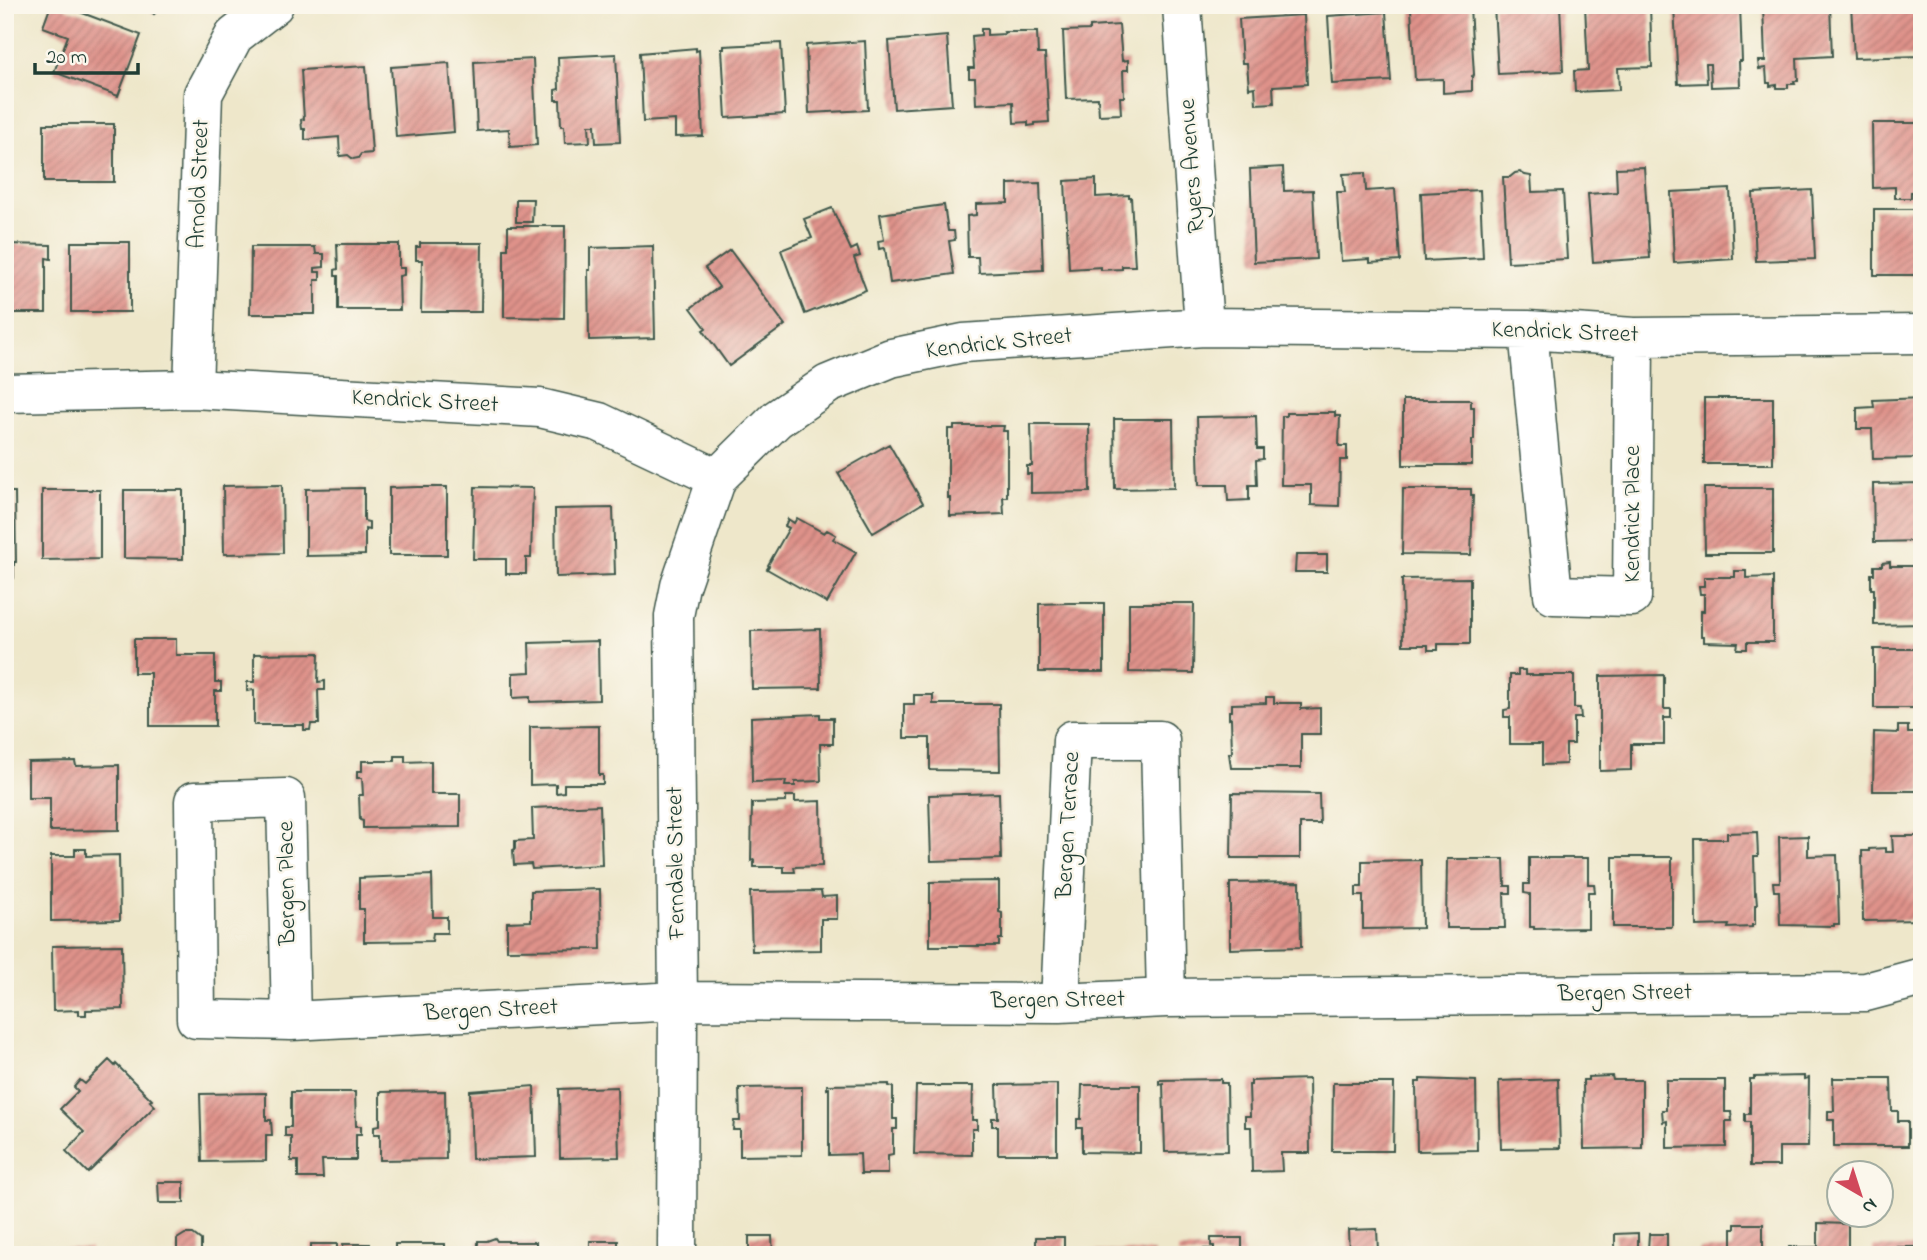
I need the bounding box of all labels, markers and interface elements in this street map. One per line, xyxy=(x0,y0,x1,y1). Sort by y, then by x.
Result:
scale bar xyxy=(35,32,138,76)
text: 20 m xyxy=(46,43,87,73)
street label: Ryers Avenue xyxy=(1171,97,1216,234)
street label: Arnold Street xyxy=(180,119,220,249)
street label: Kendrick Street xyxy=(1491,313,1639,353)
street label: Kendrick Street xyxy=(924,319,1074,369)
street label: Kendrick Street xyxy=(351,381,499,423)
street label: Kendrick Place xyxy=(1616,445,1651,583)
street label: Bergen Terrace xyxy=(1048,750,1090,901)
street label: Ferndale Street xyxy=(658,786,696,941)
street label: Bergen Place xyxy=(269,820,307,947)
street label: Bergen Street xyxy=(1557,975,1692,1013)
street label: Bergen Street xyxy=(990,982,1125,1020)
street label: Bergen Street xyxy=(422,990,559,1032)
north arrow xyxy=(1826,1158,1896,1228)
text: N xyxy=(1856,1191,1883,1220)

